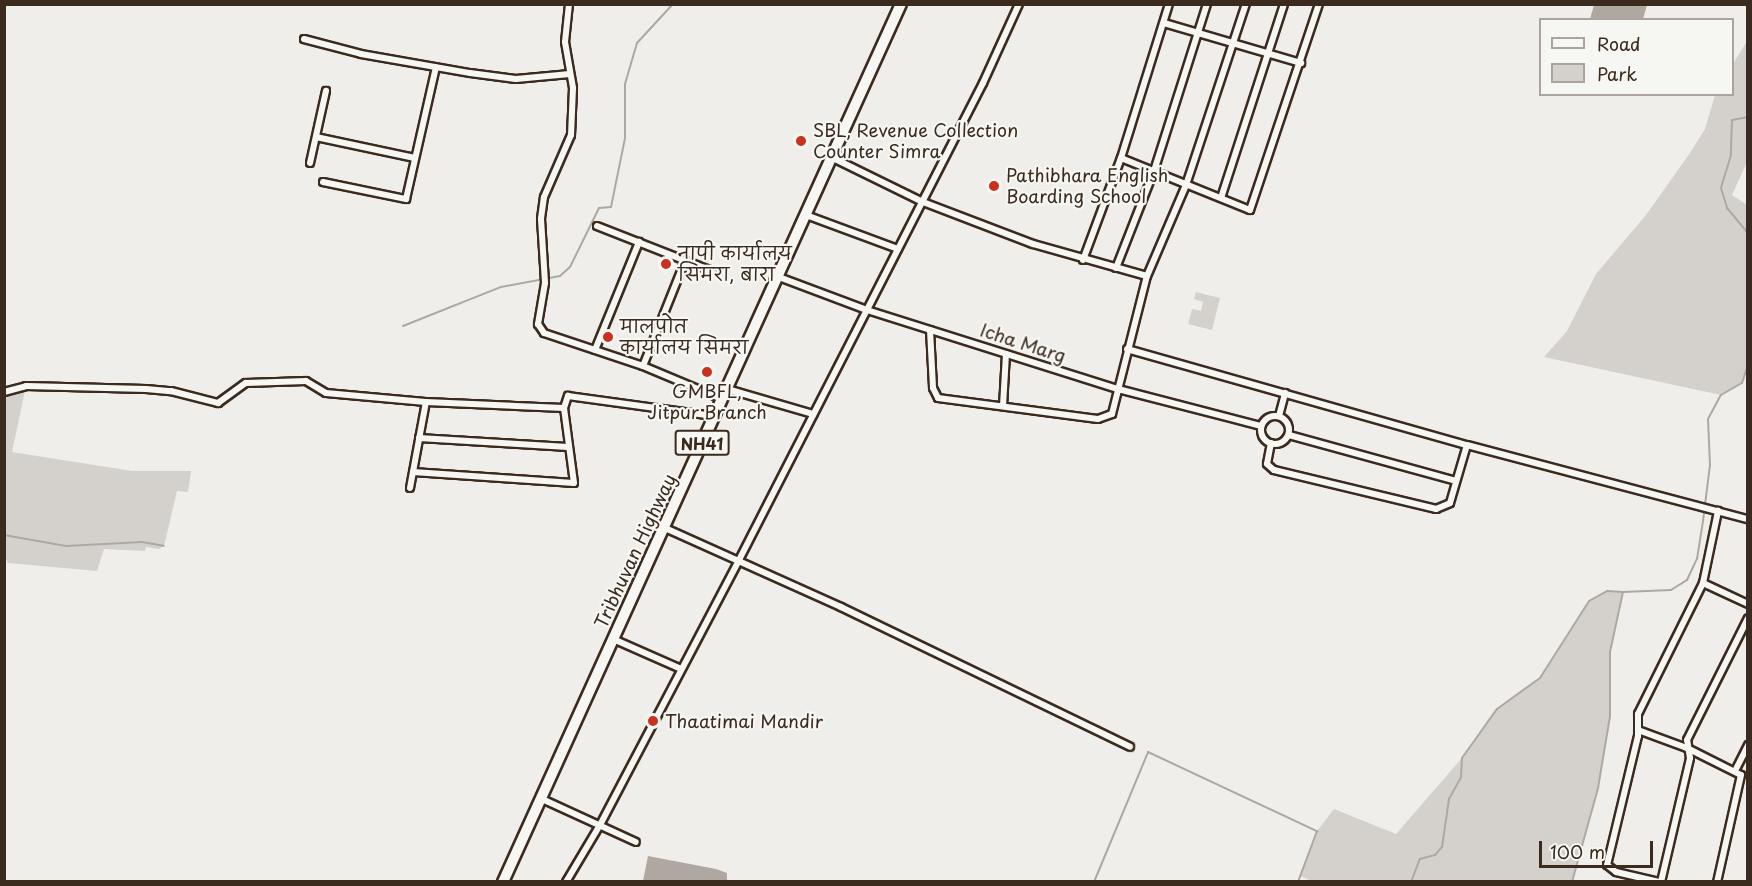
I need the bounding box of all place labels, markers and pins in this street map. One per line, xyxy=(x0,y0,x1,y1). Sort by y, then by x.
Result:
place label: SBL, Revenue Collection Counter Simra xyxy=(813,120,1018,162)
marker: SBL, Revenue Collection Counter Simra xyxy=(794,134,808,148)
place label: Pathibhara English Boarding School xyxy=(1006,165,1169,207)
marker: Pathibhara English Boarding School xyxy=(987,179,1001,193)
place label: नापी कार्यालय सिमरा, बारा xyxy=(678,243,792,286)
marker: नापी कार्यालय सिमरा, बारा xyxy=(659,257,673,271)
place label: मालपोत कार्यालय सिमरा xyxy=(620,316,748,358)
marker: मालपोत कार्यालय सिमरा xyxy=(601,330,615,344)
marker: GMBFL, Jitpur Branch xyxy=(700,365,714,379)
place label: GMBFL, Jitpur Branch xyxy=(647,381,767,424)
place label: Thaatimai Mandir xyxy=(665,710,823,732)
marker: Thaatimai Mandir xyxy=(646,714,660,728)

